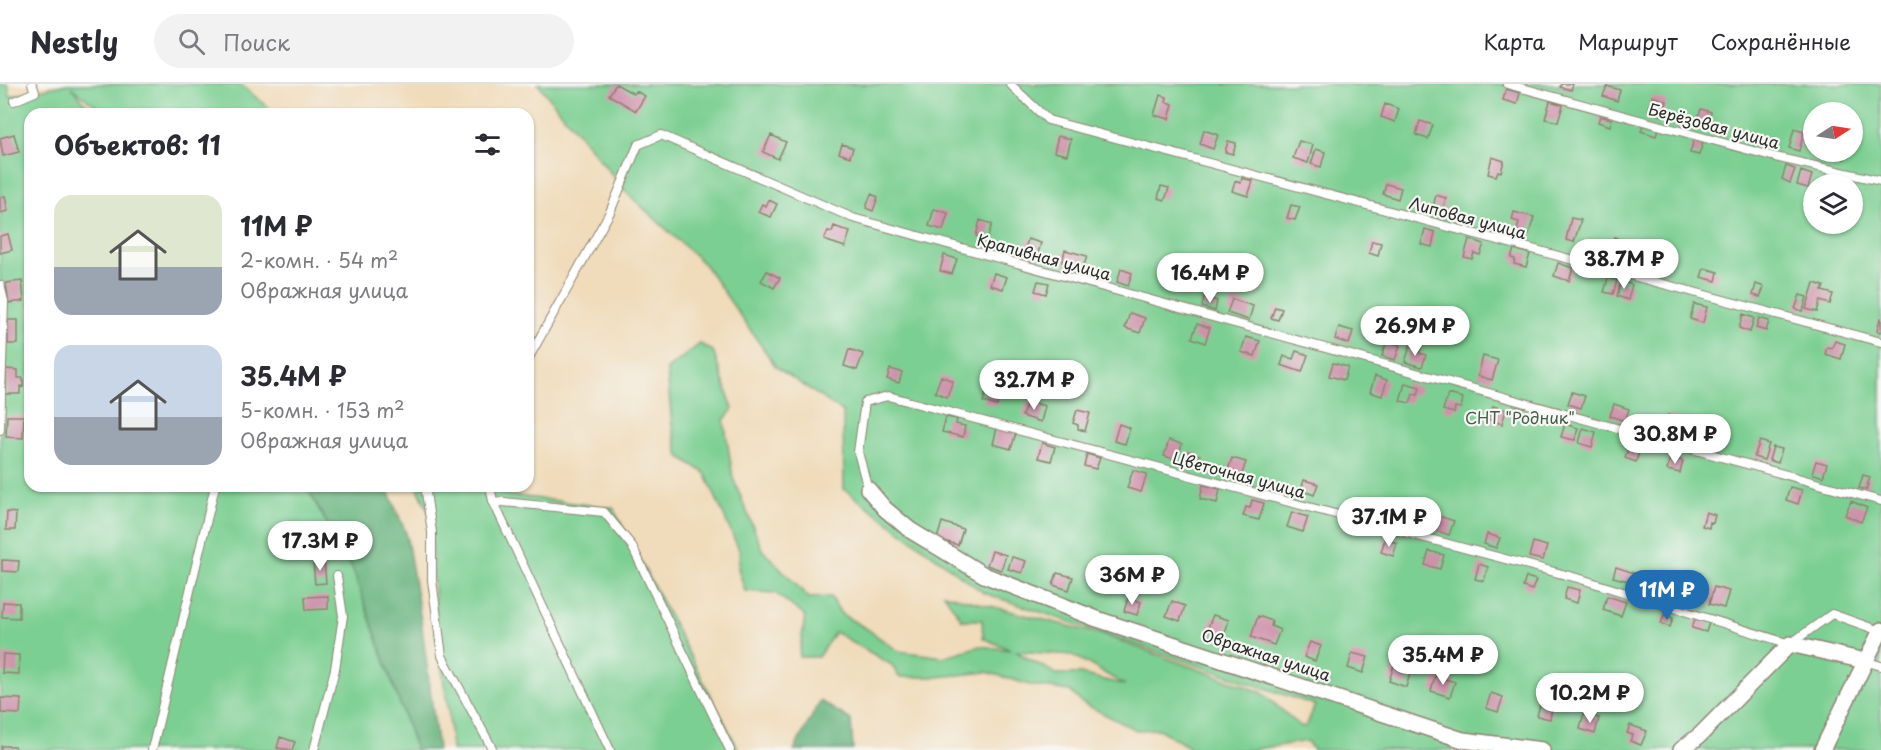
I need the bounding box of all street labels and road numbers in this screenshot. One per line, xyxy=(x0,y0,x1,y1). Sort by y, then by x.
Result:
street label: Берёзовая улица xyxy=(1646,96,1782,154)
street label: Липовая улица xyxy=(1407,190,1529,244)
street label: Крапивная улица xyxy=(975,227,1114,285)
street label: Цветочная улица xyxy=(1170,445,1308,503)
street label: Овражная улица xyxy=(1199,622,1334,686)

